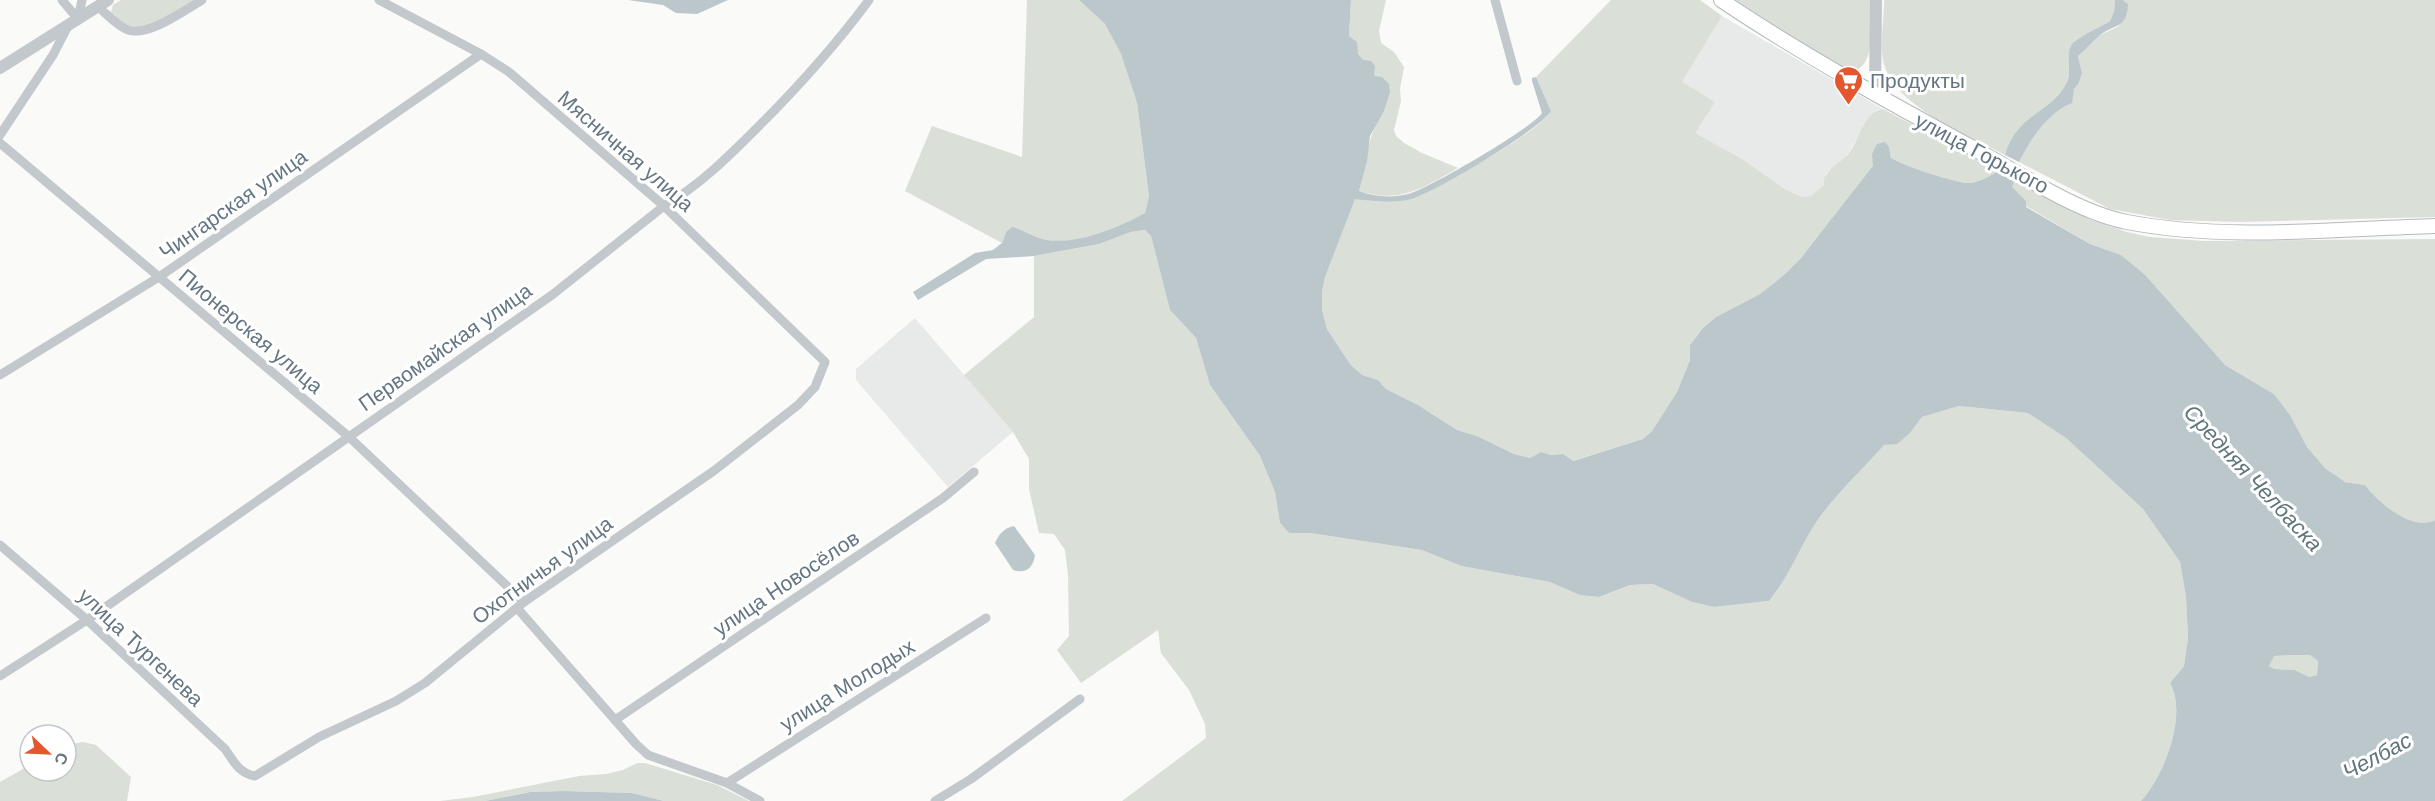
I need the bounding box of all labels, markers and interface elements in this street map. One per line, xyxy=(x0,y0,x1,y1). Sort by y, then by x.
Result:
supermarket icon: Продукты xyxy=(1833,64,1865,106)
place label: Продукты xyxy=(1870,69,1965,92)
street label: Мясничная улица xyxy=(554,86,699,216)
street label: улица Горького xyxy=(1911,108,2053,198)
street label: Чингарская улица xyxy=(155,144,311,264)
street label: Пионерская улица xyxy=(175,264,328,398)
street label: Первомайская улица xyxy=(354,278,536,415)
water label: Средняя Челбаска xyxy=(2179,400,2327,556)
street label: Охотничья улица xyxy=(468,511,617,628)
street label: улица Новосёлов xyxy=(709,526,863,640)
street label: улица Тургенева xyxy=(74,583,208,711)
street label: улица Молодых xyxy=(776,634,919,736)
north arrow xyxy=(18,723,78,783)
water label: Челбас xyxy=(2338,728,2416,784)
text: С xyxy=(51,750,71,768)

